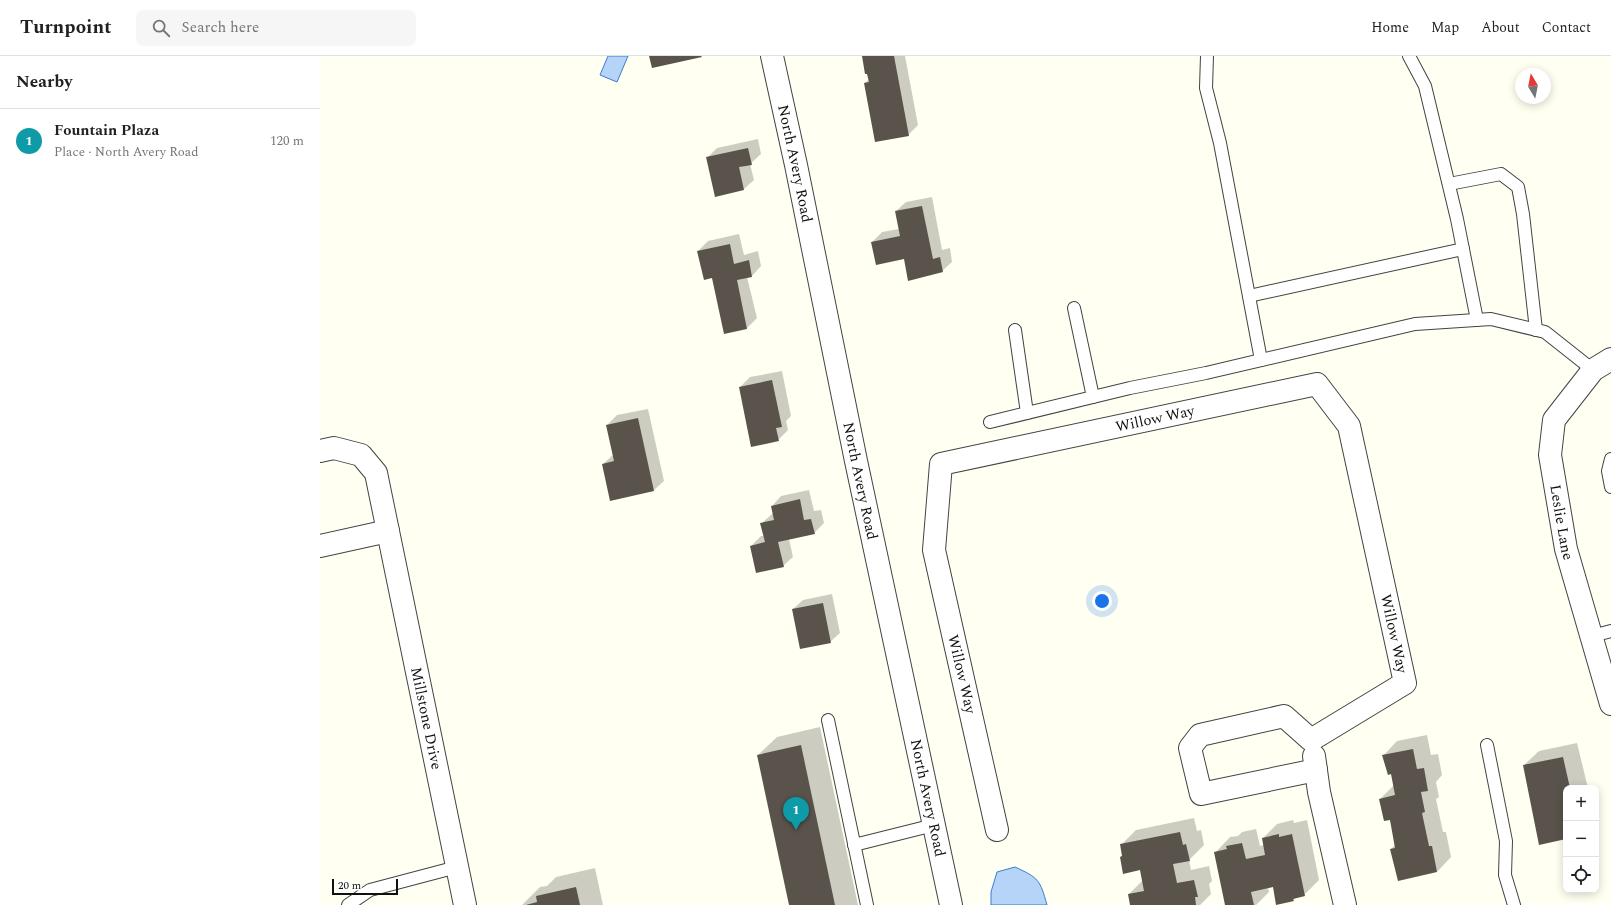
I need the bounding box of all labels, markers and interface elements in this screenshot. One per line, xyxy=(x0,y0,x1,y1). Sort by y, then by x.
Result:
search box xyxy=(136,10,416,46)
text: Turnpoint xyxy=(20,13,112,42)
text: Search here xyxy=(182,16,259,39)
icon: search xyxy=(150,17,172,39)
text: Home xyxy=(1371,17,1409,38)
text: Map xyxy=(1431,17,1459,38)
text: About xyxy=(1481,17,1520,38)
text: Contact xyxy=(1542,17,1591,38)
north arrow xyxy=(1515,68,1551,104)
text: Nearby xyxy=(16,69,72,95)
street label: North Avery Road xyxy=(771,103,818,225)
text: Fountain Plaza xyxy=(54,119,159,142)
text: 1 xyxy=(25,131,33,151)
text: 120 m xyxy=(270,131,304,151)
text: Place · North Avery Road xyxy=(54,142,198,162)
street label: Willow Way xyxy=(1113,399,1197,439)
street label: North Avery Road xyxy=(836,420,884,542)
street label: Leslie Lane xyxy=(1543,483,1580,563)
your location xyxy=(1092,591,1112,611)
street label: Willow Way xyxy=(1374,592,1414,676)
street label: Willow Way xyxy=(941,632,982,716)
street label: Millstone Drive xyxy=(404,665,448,772)
street label: North Avery Road xyxy=(904,737,951,859)
map controls xyxy=(1563,785,1599,893)
button: + xyxy=(1563,785,1599,821)
pin: 1 xyxy=(783,797,809,830)
button: − xyxy=(1563,821,1599,857)
button: locate xyxy=(1563,857,1599,893)
scale bar xyxy=(332,877,398,896)
text: 20 m xyxy=(338,877,361,894)

